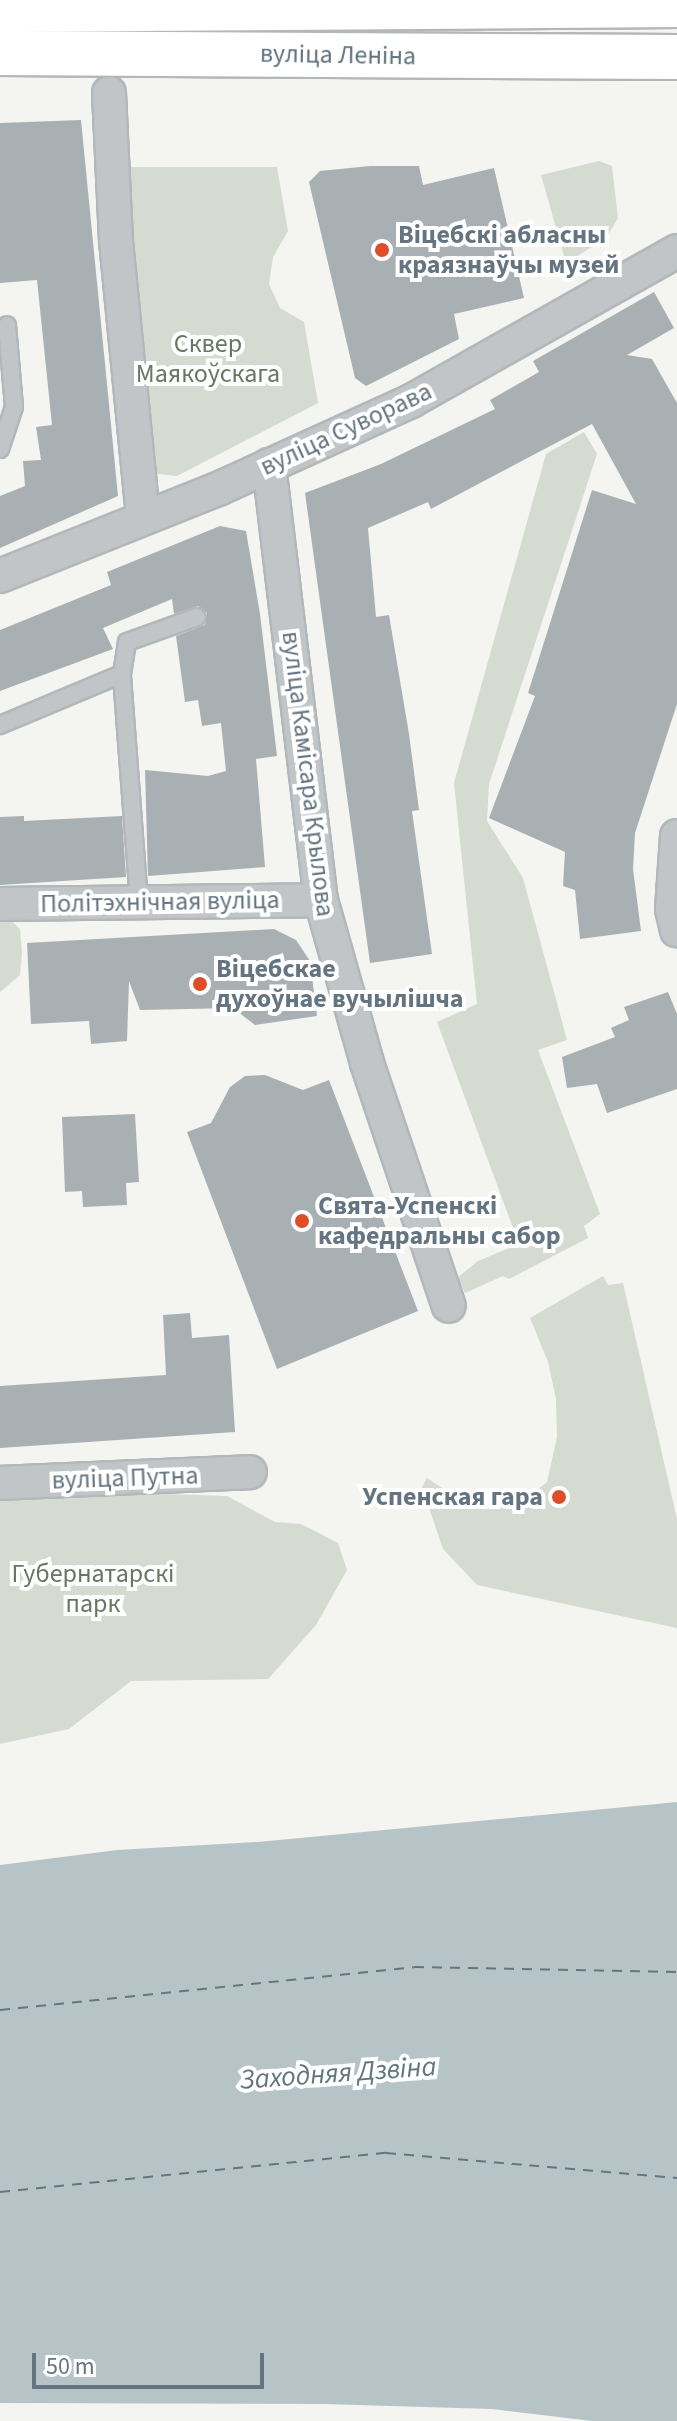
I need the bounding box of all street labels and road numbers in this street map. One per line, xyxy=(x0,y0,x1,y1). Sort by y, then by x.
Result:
street label: вуліца Леніна xyxy=(260,38,416,72)
street label: вуліца Суворава xyxy=(255,376,437,482)
street label: вуліца Камісара Крылова xyxy=(275,629,341,919)
street label: Політэхнічная вуліца xyxy=(40,884,280,920)
street label: вуліца Путна xyxy=(51,1460,199,1496)

